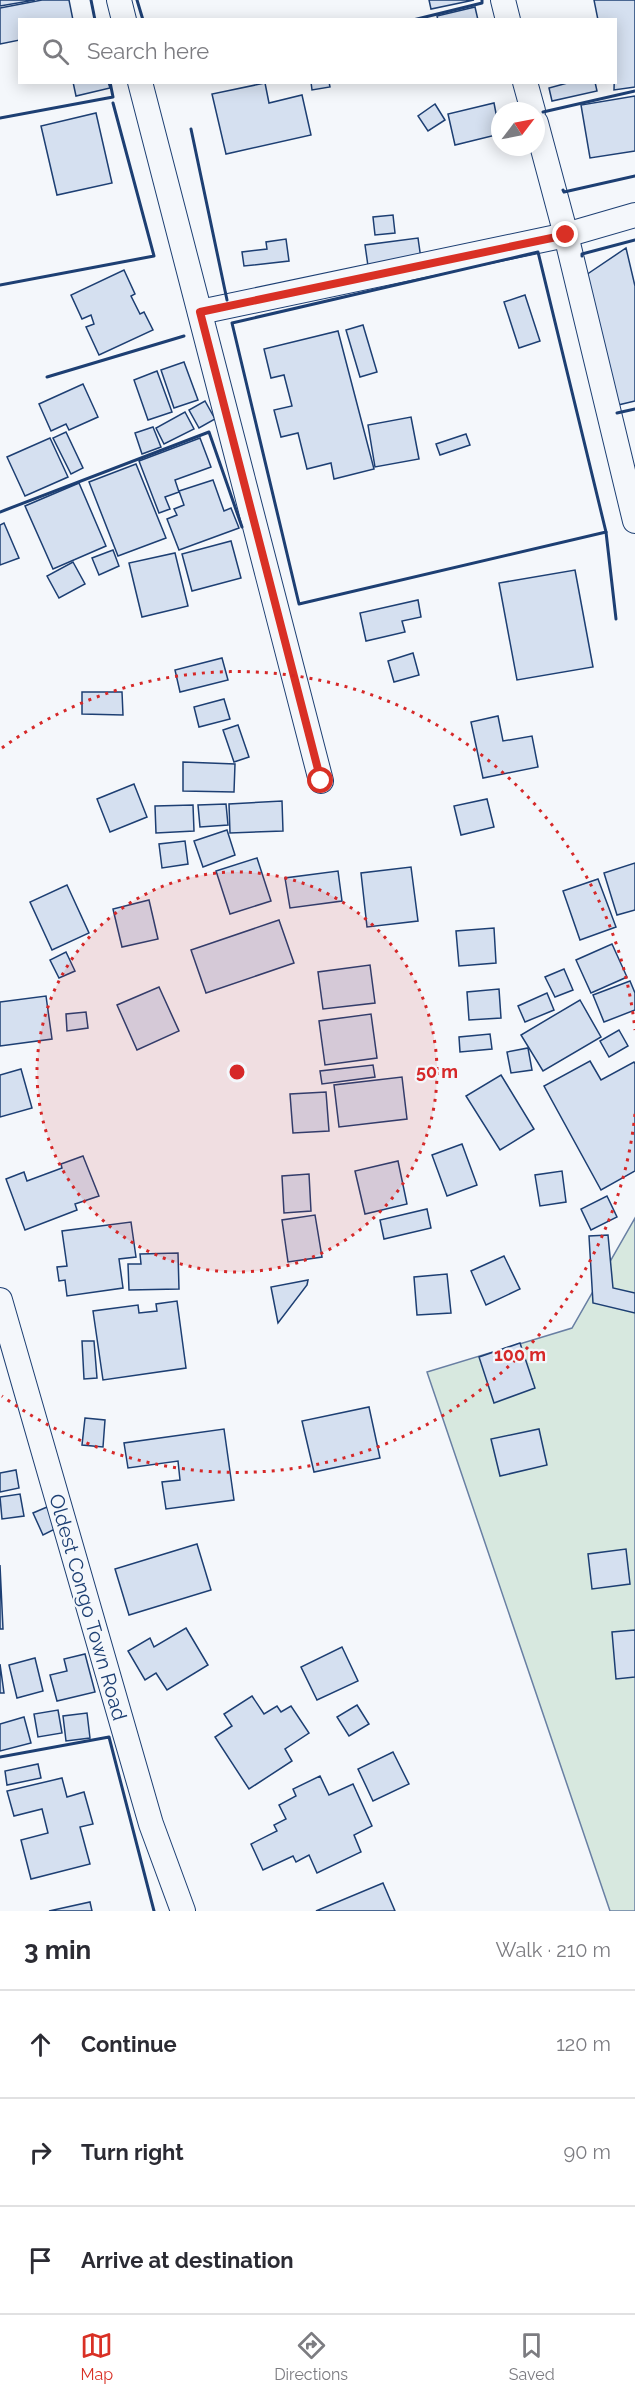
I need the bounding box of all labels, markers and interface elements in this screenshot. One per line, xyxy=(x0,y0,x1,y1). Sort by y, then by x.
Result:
search box xyxy=(18,18,617,84)
icon: search xyxy=(39,35,72,68)
text: Search here xyxy=(87,38,209,64)
north arrow xyxy=(491,102,545,156)
route end xyxy=(552,221,578,247)
route start xyxy=(307,767,333,793)
text: 50 m xyxy=(416,1061,458,1082)
centre of rings xyxy=(227,1062,247,1082)
text: 100 m xyxy=(494,1344,546,1365)
street label: Oldest Congo Town Road xyxy=(44,1491,132,1723)
text: 3 min xyxy=(24,1935,91,1965)
text: Walk · 210 m xyxy=(496,1938,611,1962)
icon: ahead xyxy=(24,2028,57,2061)
text: Continue xyxy=(81,2031,177,2057)
text: 120 m xyxy=(556,2032,611,2056)
icon: right xyxy=(24,2136,57,2169)
text: Turn right xyxy=(81,2139,184,2165)
text: 90 m xyxy=(564,2140,611,2164)
icon: arrive xyxy=(24,2244,57,2277)
text: Arrive at destination xyxy=(81,2247,294,2273)
tab: Map xyxy=(80,2329,113,2384)
tab: Directions xyxy=(274,2329,348,2384)
tab: Saved xyxy=(509,2329,555,2384)

